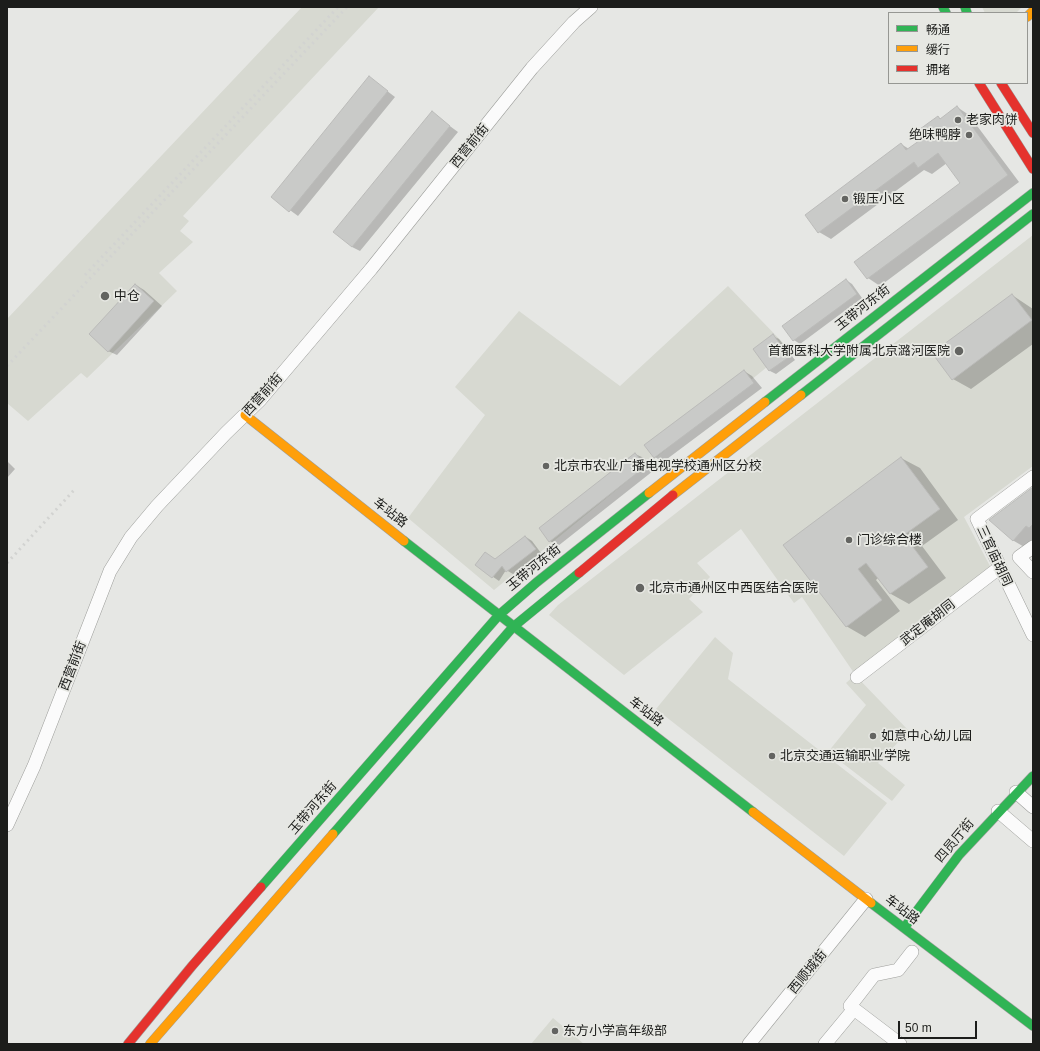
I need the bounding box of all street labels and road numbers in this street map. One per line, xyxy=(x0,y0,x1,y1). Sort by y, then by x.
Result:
street label: 西营前街 xyxy=(448,121,492,171)
street label: 玉带河东街 xyxy=(833,282,893,334)
street label: 西营前街 xyxy=(240,370,286,420)
street label: 车站路 xyxy=(370,495,410,531)
street label: 三官庙胡同 xyxy=(973,523,1015,589)
street label: 玉带河东街 xyxy=(504,541,564,595)
street label: 武定庵胡同 xyxy=(898,597,958,649)
street label: 西营前街 xyxy=(56,639,90,693)
street label: 车站路 xyxy=(626,694,666,730)
street label: 玉带河东街 xyxy=(286,778,340,838)
street label: 四员厅街 xyxy=(932,816,978,866)
street label: 车站路 xyxy=(882,892,922,928)
street label: 西顺城街 xyxy=(786,947,830,997)

